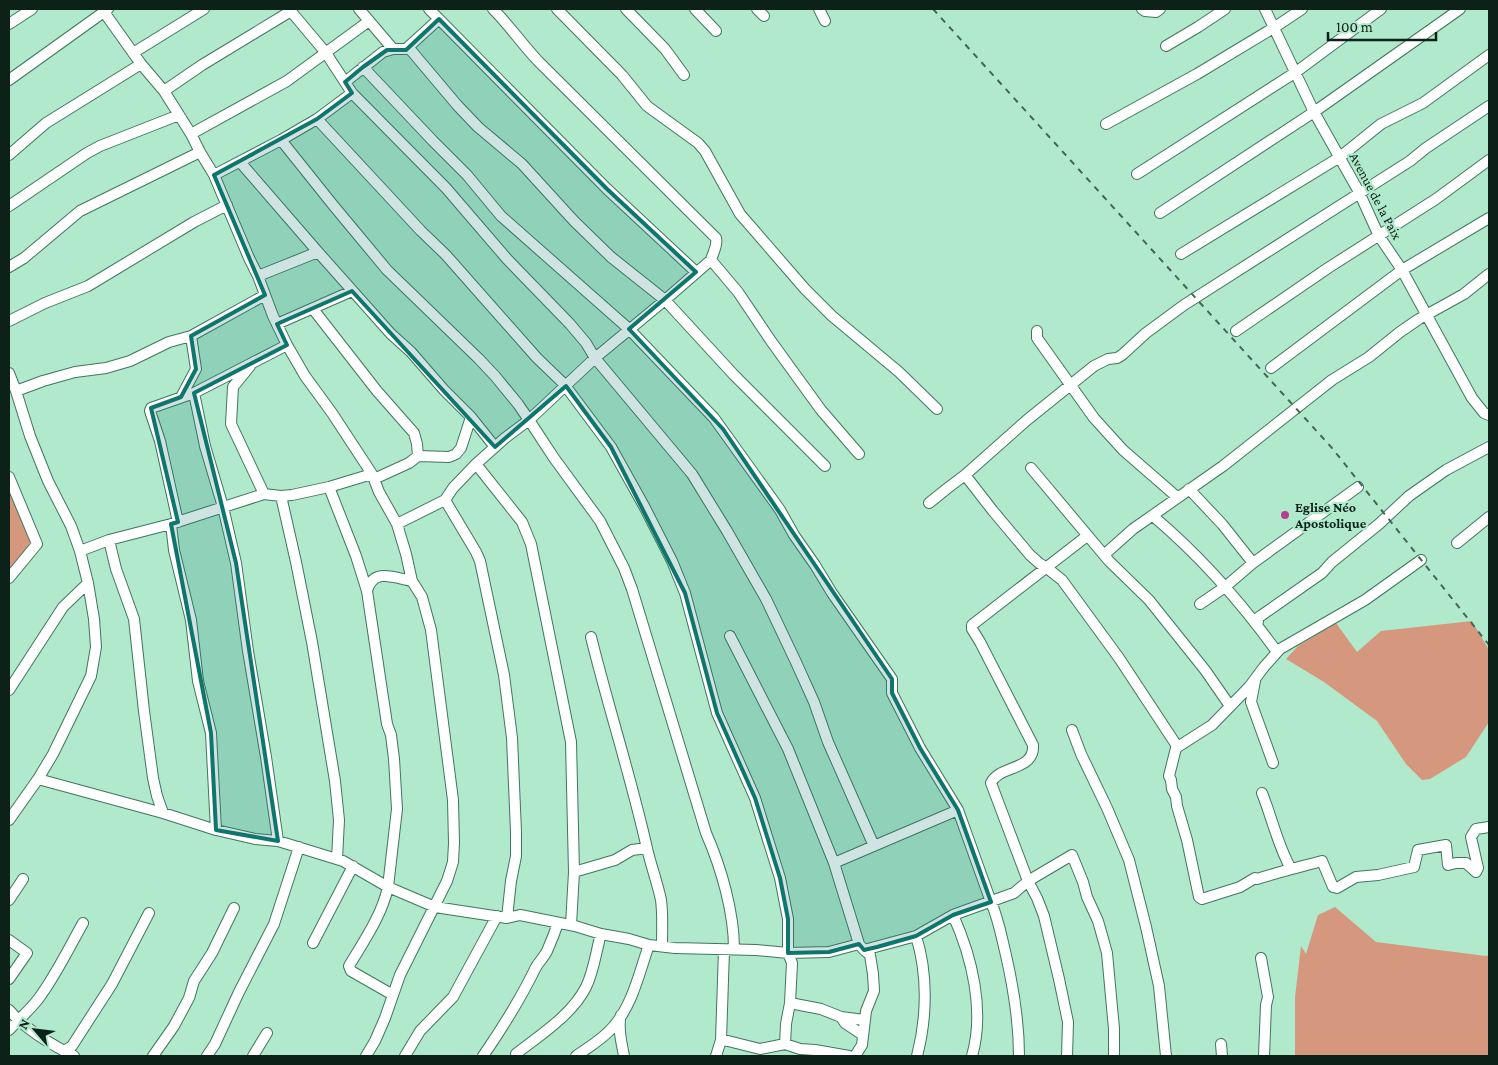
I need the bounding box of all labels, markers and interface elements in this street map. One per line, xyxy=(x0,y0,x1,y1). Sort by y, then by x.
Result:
scale bar xyxy=(1328,10,1436,42)
text: 100 m xyxy=(1336,19,1373,35)
street label: Avenue de la Paix xyxy=(1346,150,1406,243)
place label: Eglise Néo Apostolique xyxy=(1294,499,1367,531)
marker: Eglise Néo Apostolique xyxy=(1279,509,1291,521)
north arrow xyxy=(10,1005,60,1055)
text: N xyxy=(14,1016,33,1032)

